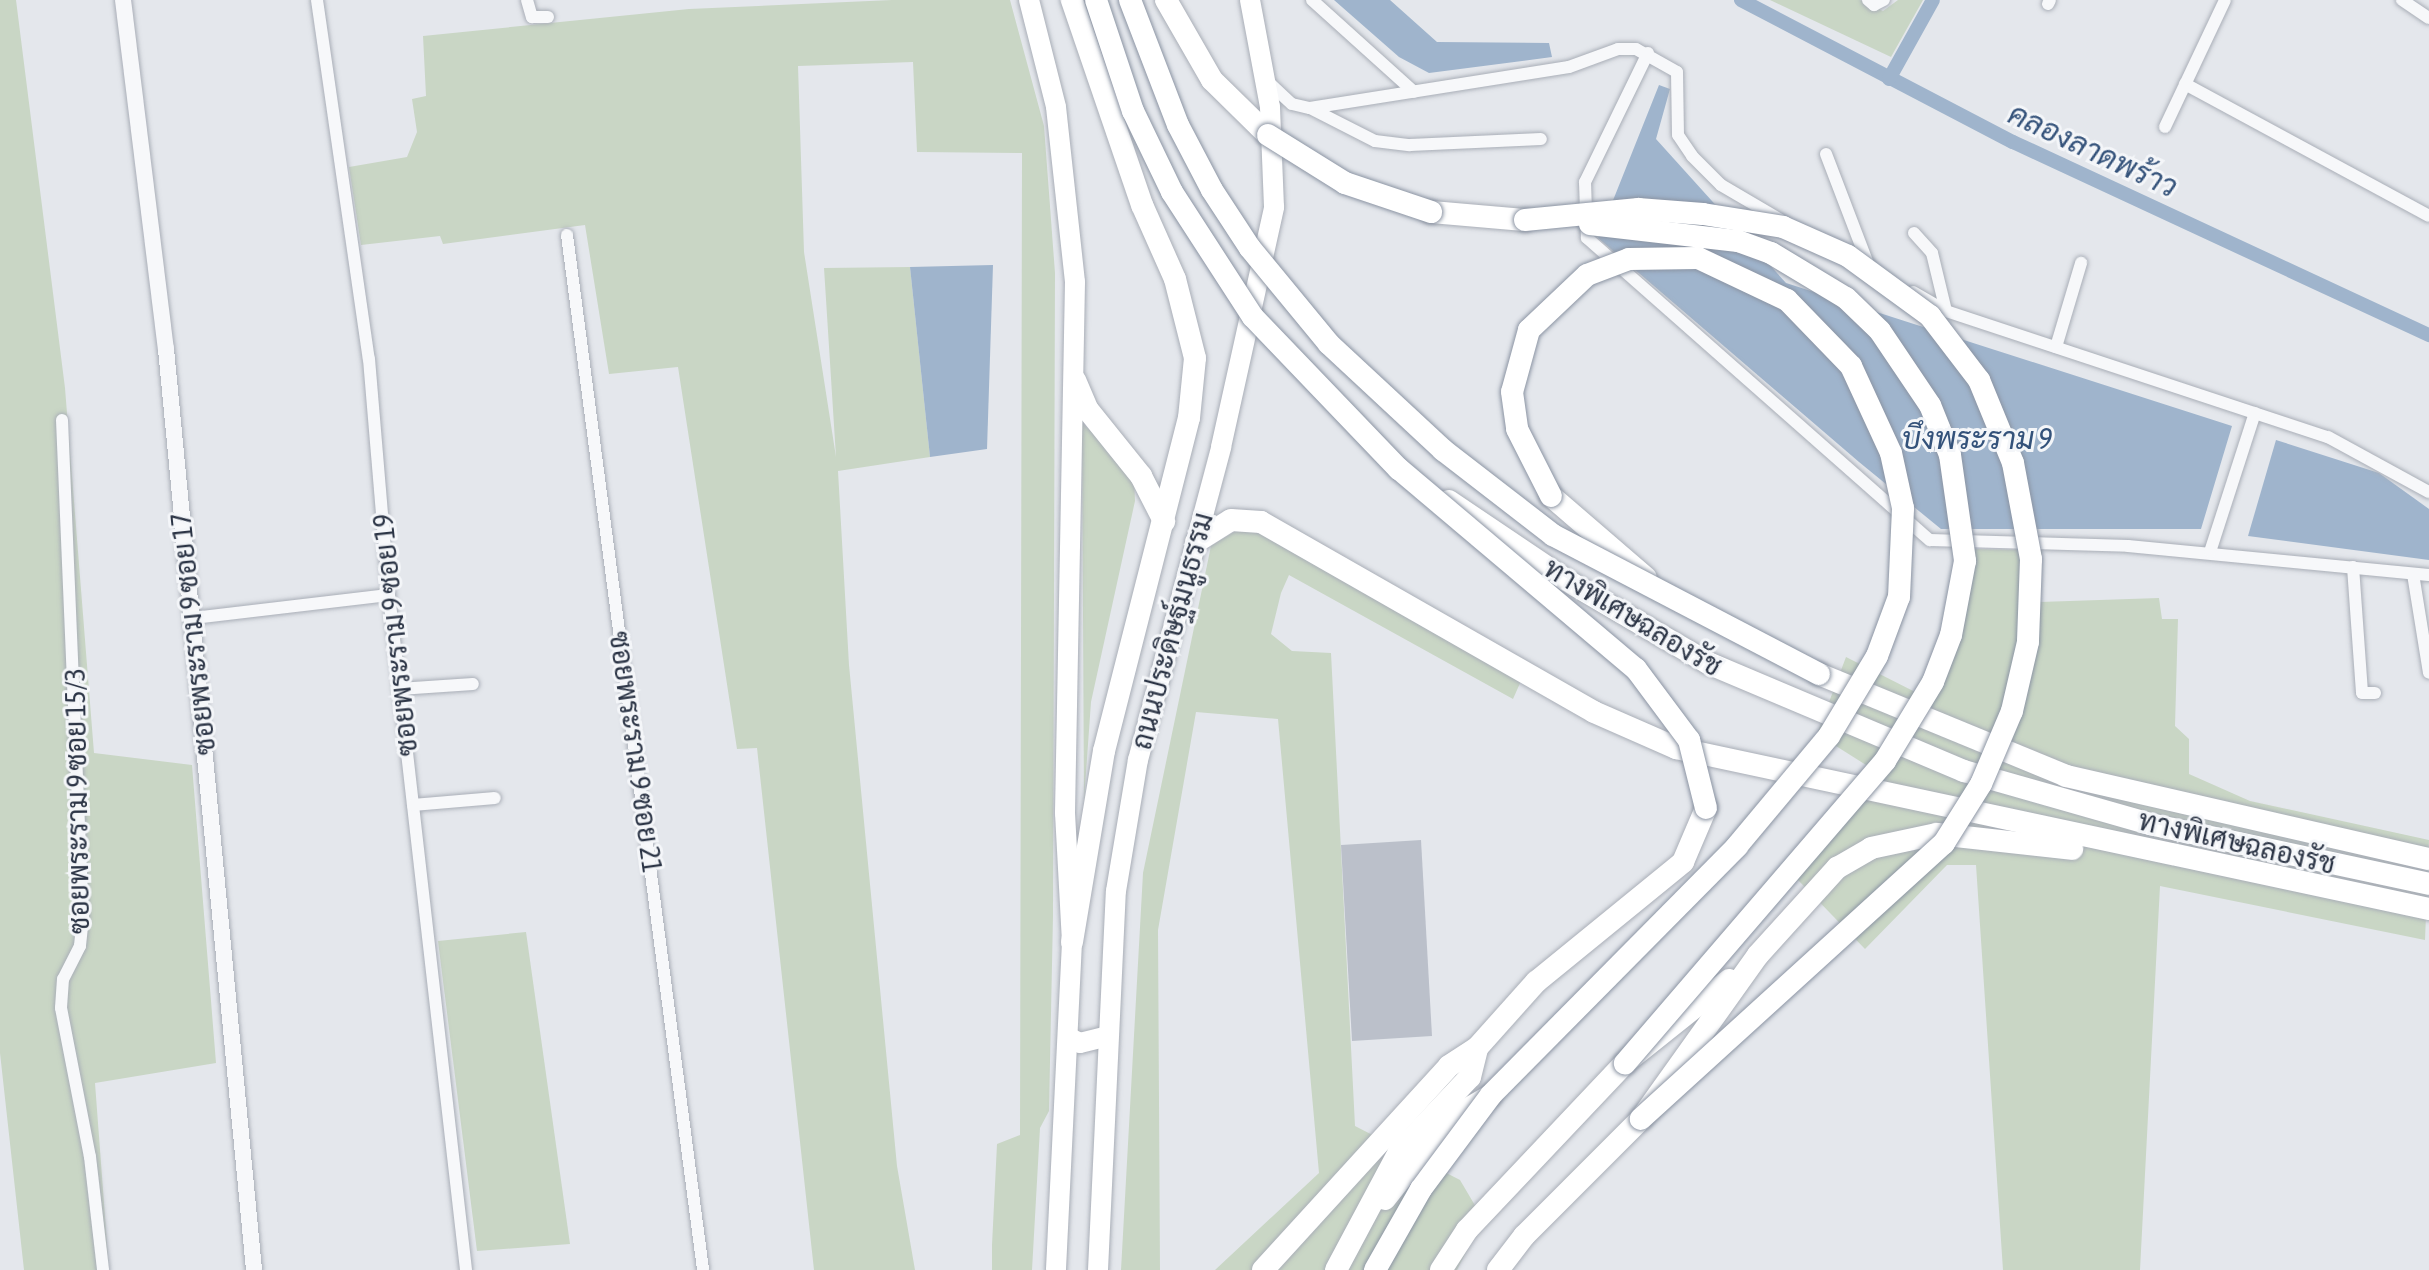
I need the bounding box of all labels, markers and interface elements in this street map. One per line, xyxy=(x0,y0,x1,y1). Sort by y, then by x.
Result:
water label: คลองลาดพร้าว xyxy=(2003,95,2183,205)
water label: บึงพระราม 9 xyxy=(1902,420,2052,456)
street label: ถนนประดิษฐ์มนูธรรม xyxy=(1124,509,1220,753)
street label: ซอยพระราม 9 ซอย 17 xyxy=(164,511,222,757)
street label: ซอยพระราม 9 ซอย 19 xyxy=(366,512,424,758)
street label: ทางพิเศษฉลองรัช xyxy=(1538,551,1728,683)
street label: ซอยพระราม 9 ซอย 21 xyxy=(602,629,670,875)
street label: ซอยพระราม 9 ซอย 15/3 xyxy=(58,668,96,934)
street label: ทางพิเศษฉลองรัช xyxy=(2135,803,2339,881)

